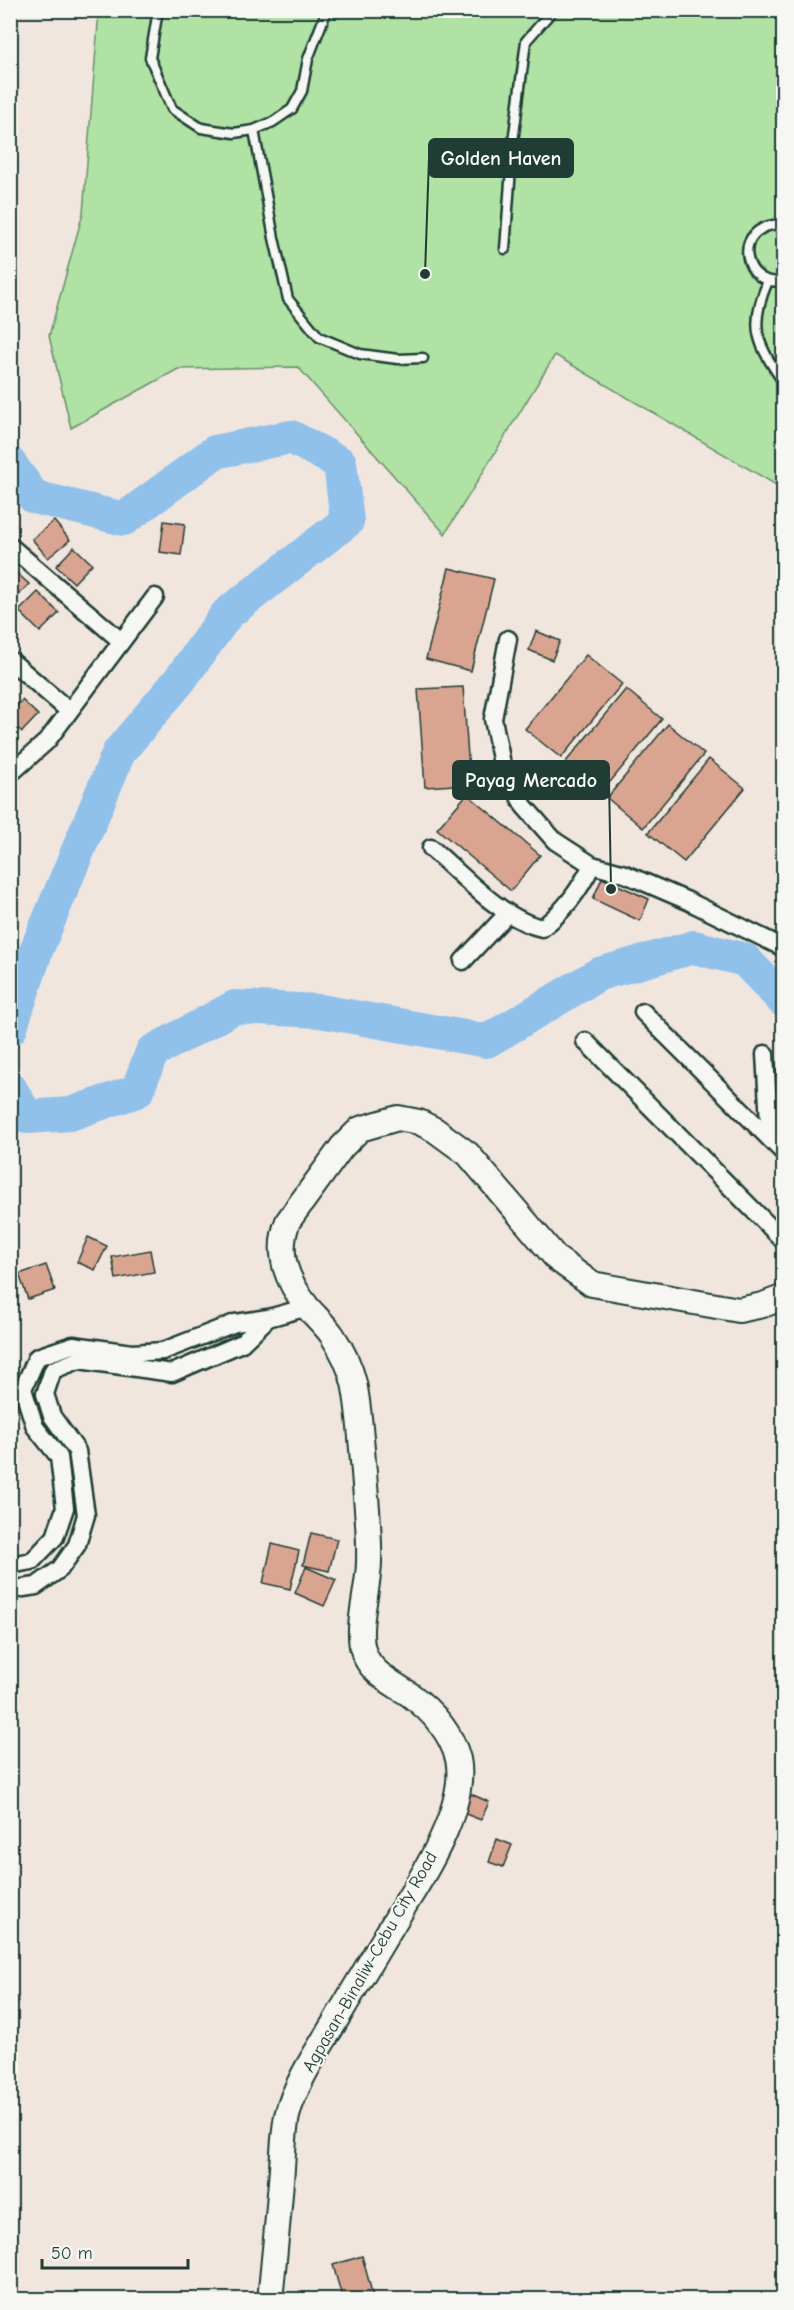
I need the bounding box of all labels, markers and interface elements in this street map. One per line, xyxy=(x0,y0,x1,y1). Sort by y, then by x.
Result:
callout: Golden Haven xyxy=(429,139,573,177)
text: Golden Haven xyxy=(441,147,561,170)
callout: Payag Mercado xyxy=(453,761,609,799)
text: Payag Mercado xyxy=(465,769,597,792)
street label: Agpasan-Binaliw-Cebu City Road xyxy=(298,1848,442,2076)
scale bar xyxy=(42,2232,188,2270)
text: 50 m xyxy=(51,2243,93,2264)

